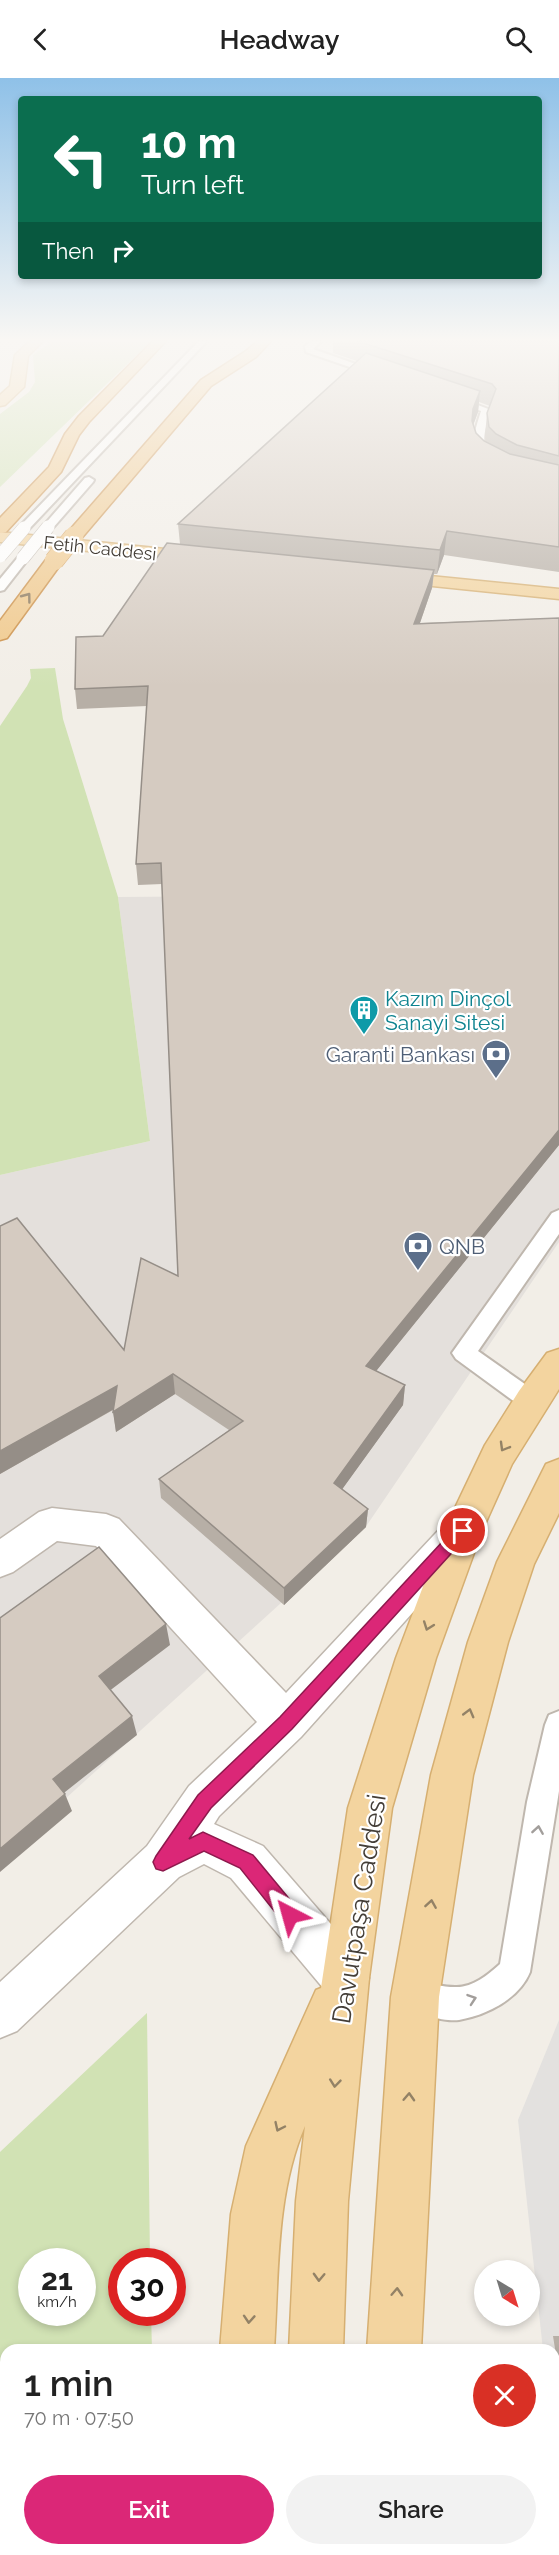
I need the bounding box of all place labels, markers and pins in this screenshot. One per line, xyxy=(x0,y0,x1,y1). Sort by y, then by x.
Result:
place label: Kazım Dinçol Sanayi Sitesi xyxy=(385,986,511,1035)
building icon: Kazım Dinçol Sanayi Sitesi xyxy=(348,994,380,1036)
bank icon: Garanti Bankası xyxy=(480,1038,512,1080)
place label: Garanti Bankası xyxy=(326,1042,475,1067)
bank icon: QNB xyxy=(402,1230,434,1272)
place label: QNB xyxy=(439,1234,485,1259)
pin xyxy=(437,1505,488,1556)

